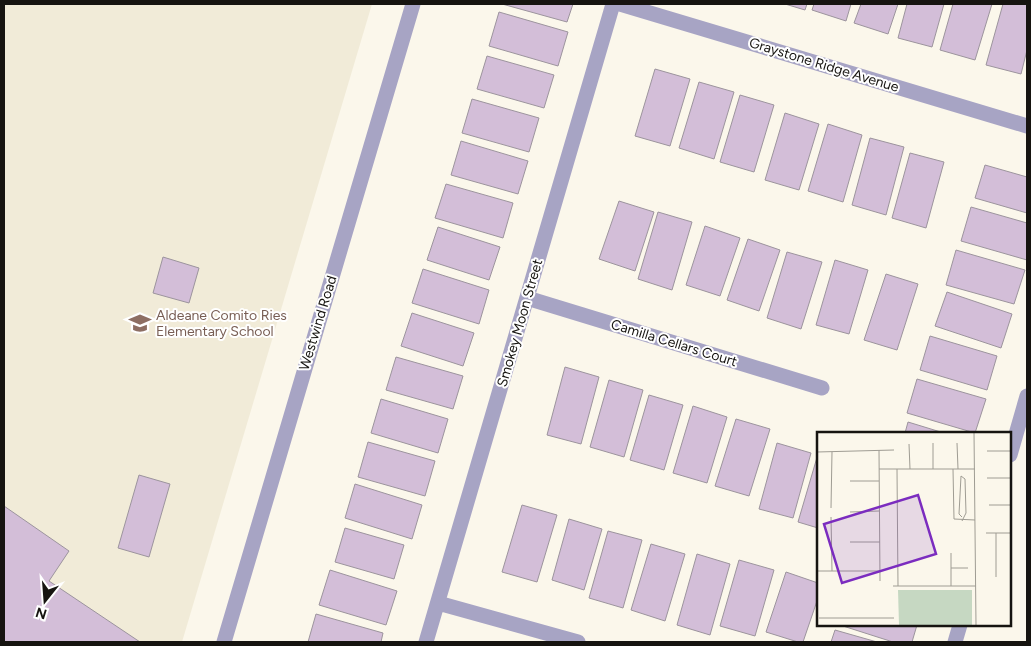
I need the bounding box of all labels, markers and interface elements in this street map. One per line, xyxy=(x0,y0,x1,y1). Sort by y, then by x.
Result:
street label: Graystone Ridge Avenue xyxy=(747,34,901,96)
street label: Smokey Moon Street xyxy=(494,257,546,389)
street label: Westwind Road xyxy=(296,274,340,372)
place label: Aldeane Comito Ries Elementary School xyxy=(156,307,287,340)
school or university icon: Aldeane Comito Ries Elementary School xyxy=(127,310,153,336)
street label: Camilla Cellars Court xyxy=(609,316,739,370)
inset map xyxy=(817,432,1011,626)
north arrow xyxy=(20,576,70,626)
text: N xyxy=(34,603,49,623)

